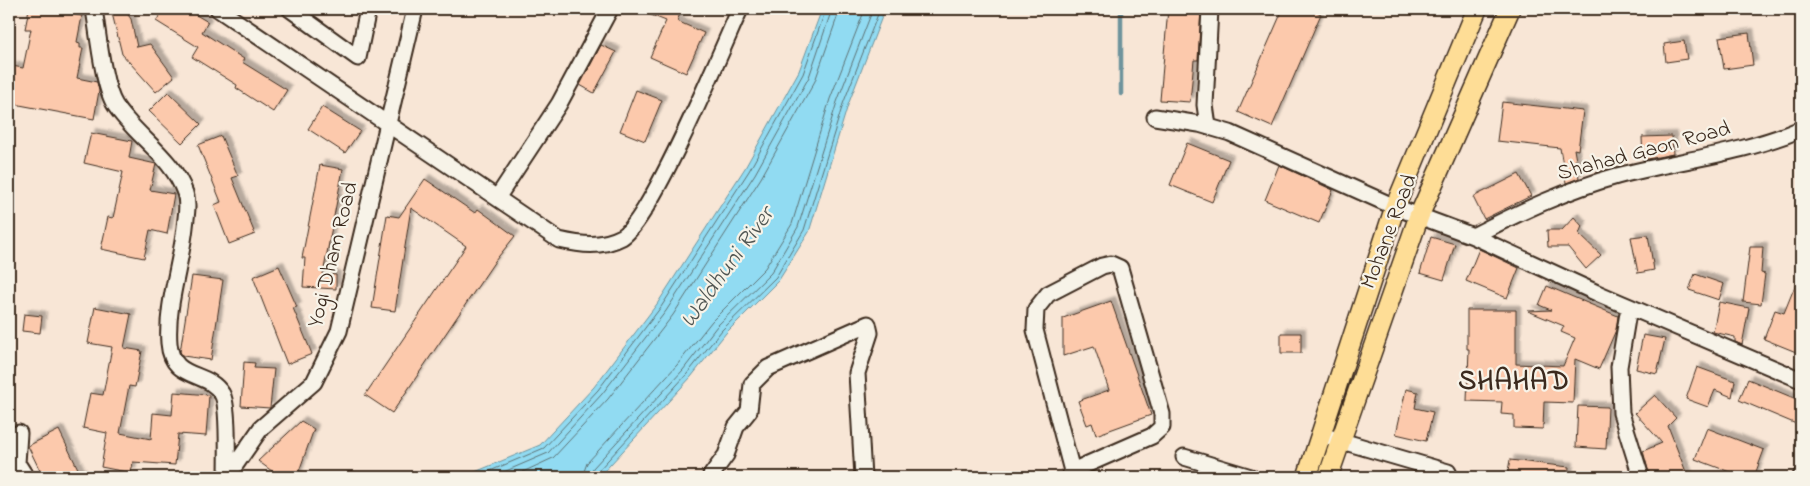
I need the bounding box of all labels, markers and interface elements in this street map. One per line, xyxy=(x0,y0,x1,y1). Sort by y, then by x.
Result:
street label: Shahad Gaon Road xyxy=(1554,114,1734,190)
street label: Mohane Road xyxy=(1353,170,1427,294)
street label: Yogi Dham Road xyxy=(300,179,369,331)
water label: Waldhuni River xyxy=(672,198,785,336)
district label: SHAHAD xyxy=(1458,362,1570,403)

